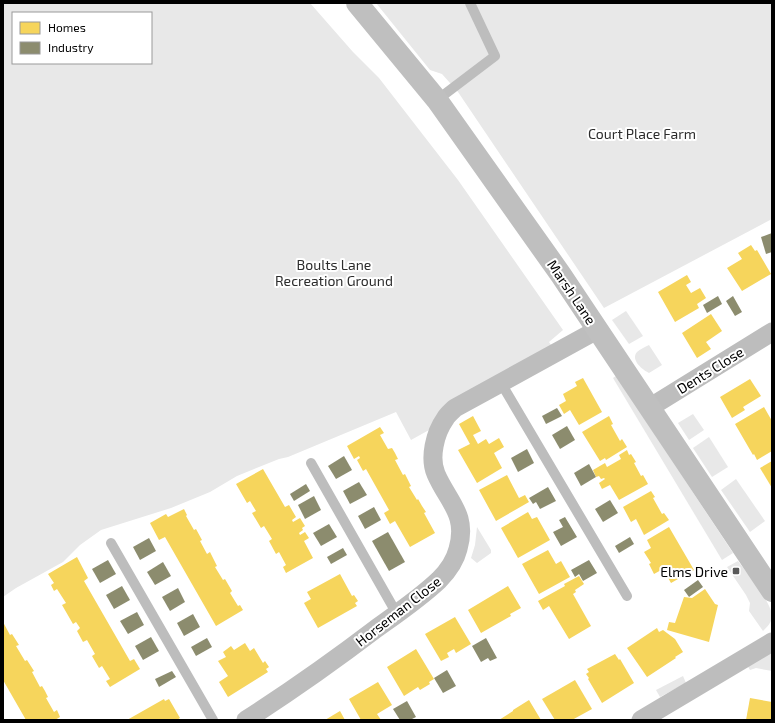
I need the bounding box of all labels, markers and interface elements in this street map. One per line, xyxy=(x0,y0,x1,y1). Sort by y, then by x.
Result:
legend xyxy=(12,12,152,64)
text: Homes xyxy=(48,20,86,34)
text: Industry xyxy=(48,40,94,54)
park label: Court Place Farm xyxy=(588,125,696,142)
park label: Boults Lane Recreation Ground xyxy=(275,256,393,289)
street label: Marsh Lane xyxy=(544,256,600,328)
street label: Dents Close xyxy=(674,343,746,397)
place label: Elms Drive xyxy=(660,563,728,580)
marker: Elms Drive xyxy=(731,566,741,576)
street label: Horseman Close xyxy=(352,572,444,650)

